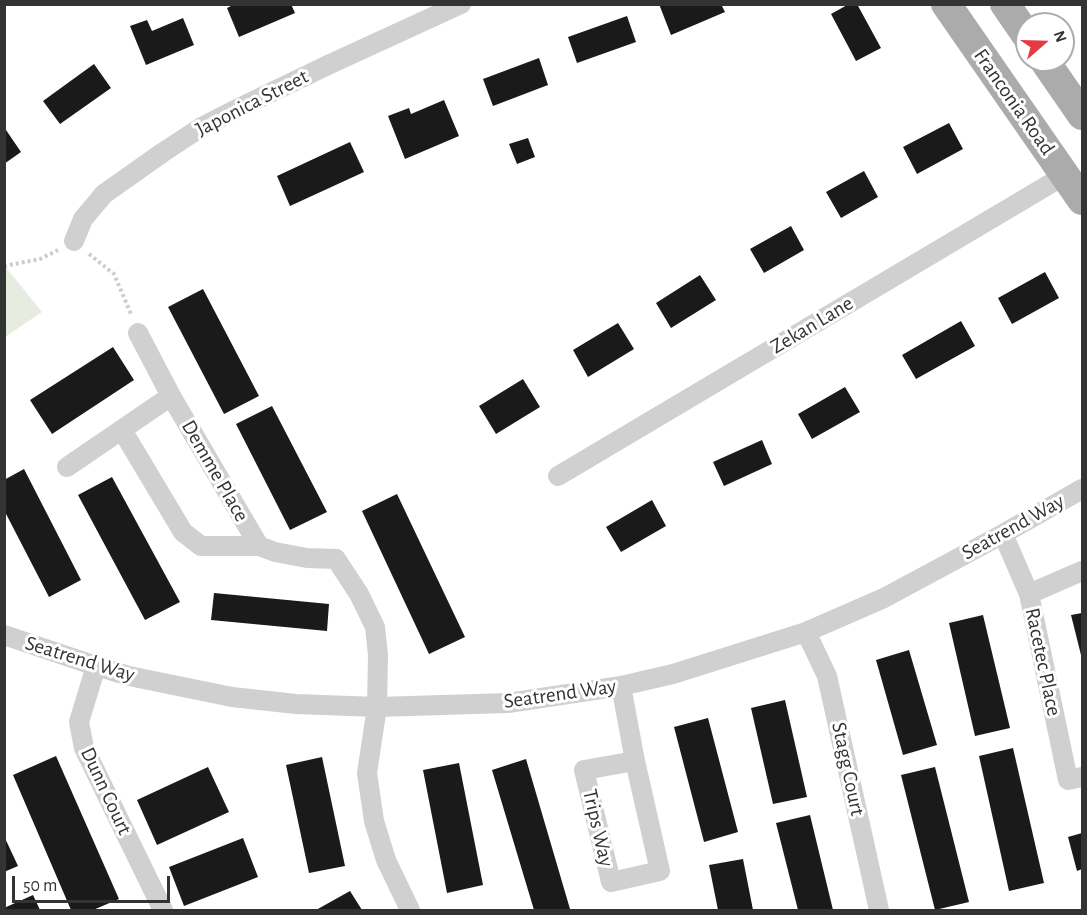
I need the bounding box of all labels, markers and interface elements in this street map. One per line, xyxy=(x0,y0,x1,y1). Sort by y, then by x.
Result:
north arrow xyxy=(1015,12,1075,72)
text: N xyxy=(1051,29,1069,44)
street label: Franconia Road xyxy=(968,44,1060,160)
street label: Japonica Street xyxy=(191,64,313,142)
street label: Zekan Lane xyxy=(766,291,858,359)
street label: Demme Place xyxy=(176,416,254,526)
street label: Seatrend Way xyxy=(957,489,1069,565)
street label: Racetec Place xyxy=(1019,606,1067,718)
street label: Seatrend Way xyxy=(22,630,138,688)
street label: Seatrend Way xyxy=(502,674,618,714)
street label: Stagg Court xyxy=(826,720,870,818)
street label: Dunn Court xyxy=(75,743,137,839)
street label: Trips Way xyxy=(577,787,619,869)
scale bar xyxy=(15,864,172,902)
text: 50 m xyxy=(23,877,57,895)

